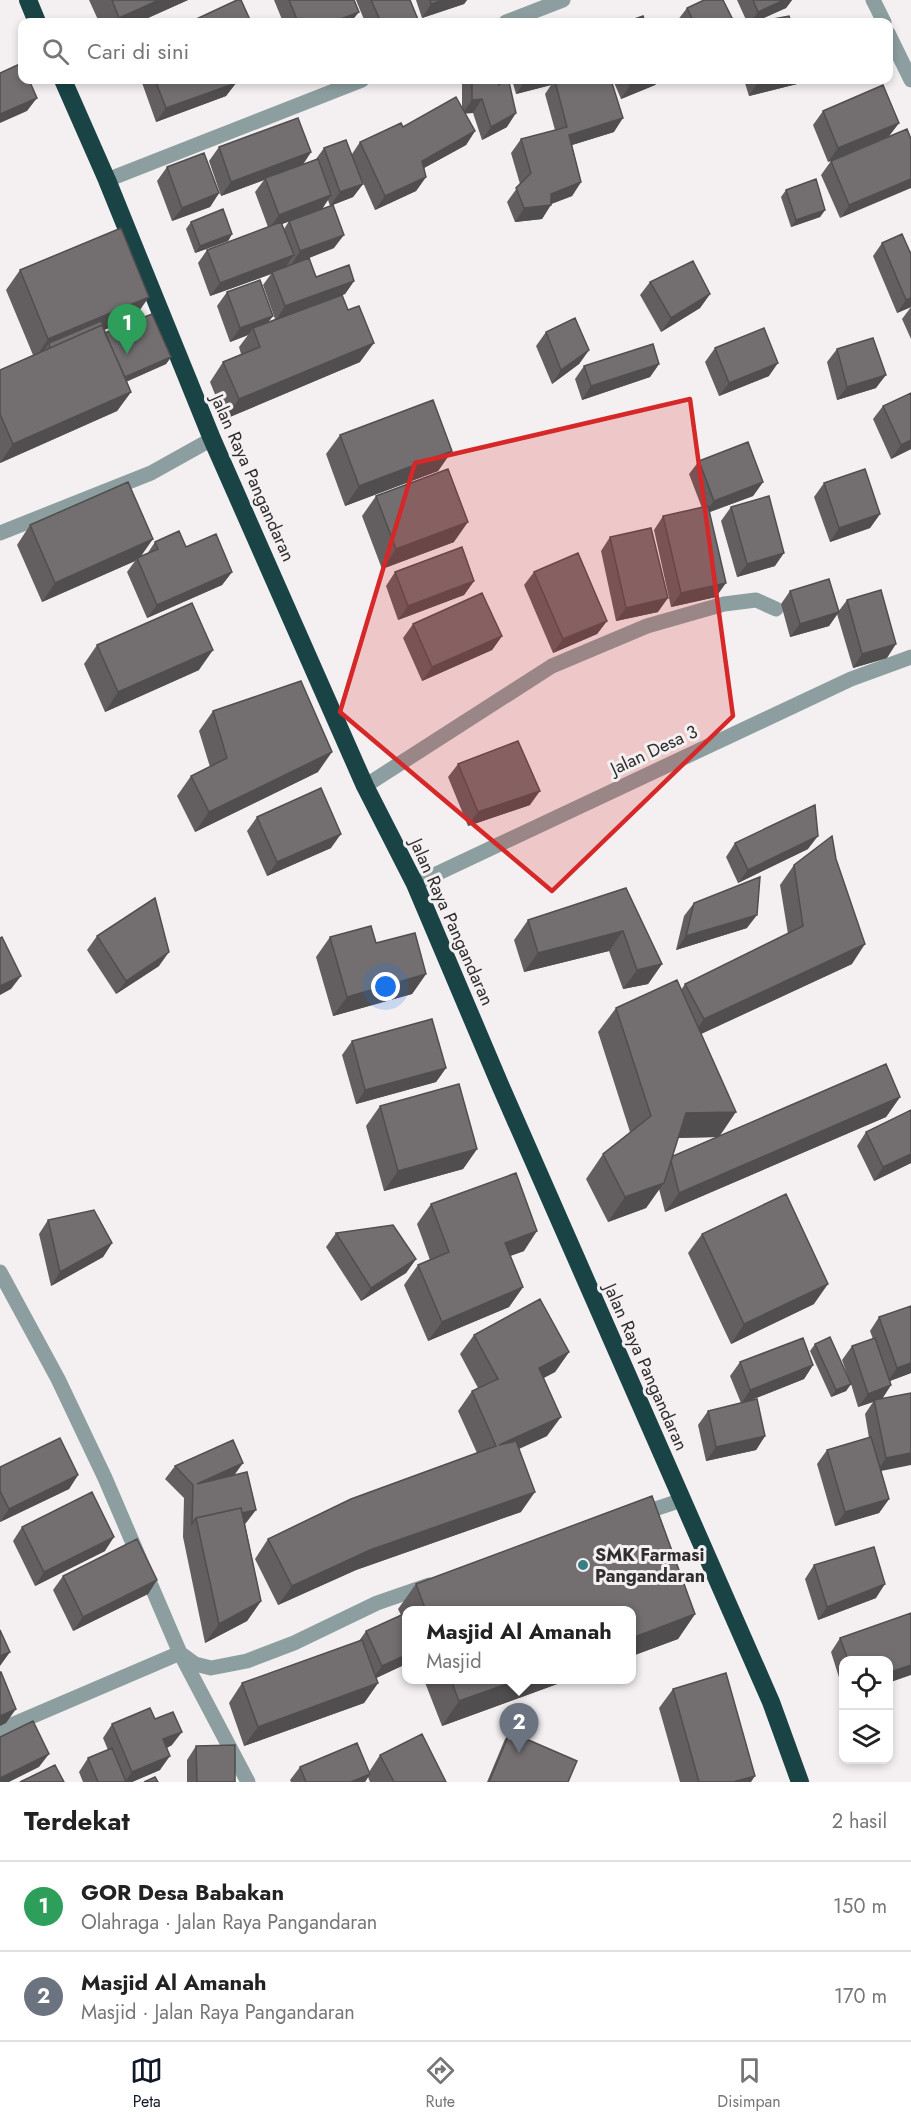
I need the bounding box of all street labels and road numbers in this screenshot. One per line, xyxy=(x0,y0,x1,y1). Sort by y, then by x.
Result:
street label: Jalan Raya Pangandaran xyxy=(204,389,302,566)
street label: Jalan Desa 3 xyxy=(604,718,702,782)
street label: Jalan Raya Pangandaran xyxy=(403,833,501,1010)
street label: Jalan Raya Pangandaran xyxy=(597,1278,695,1455)

